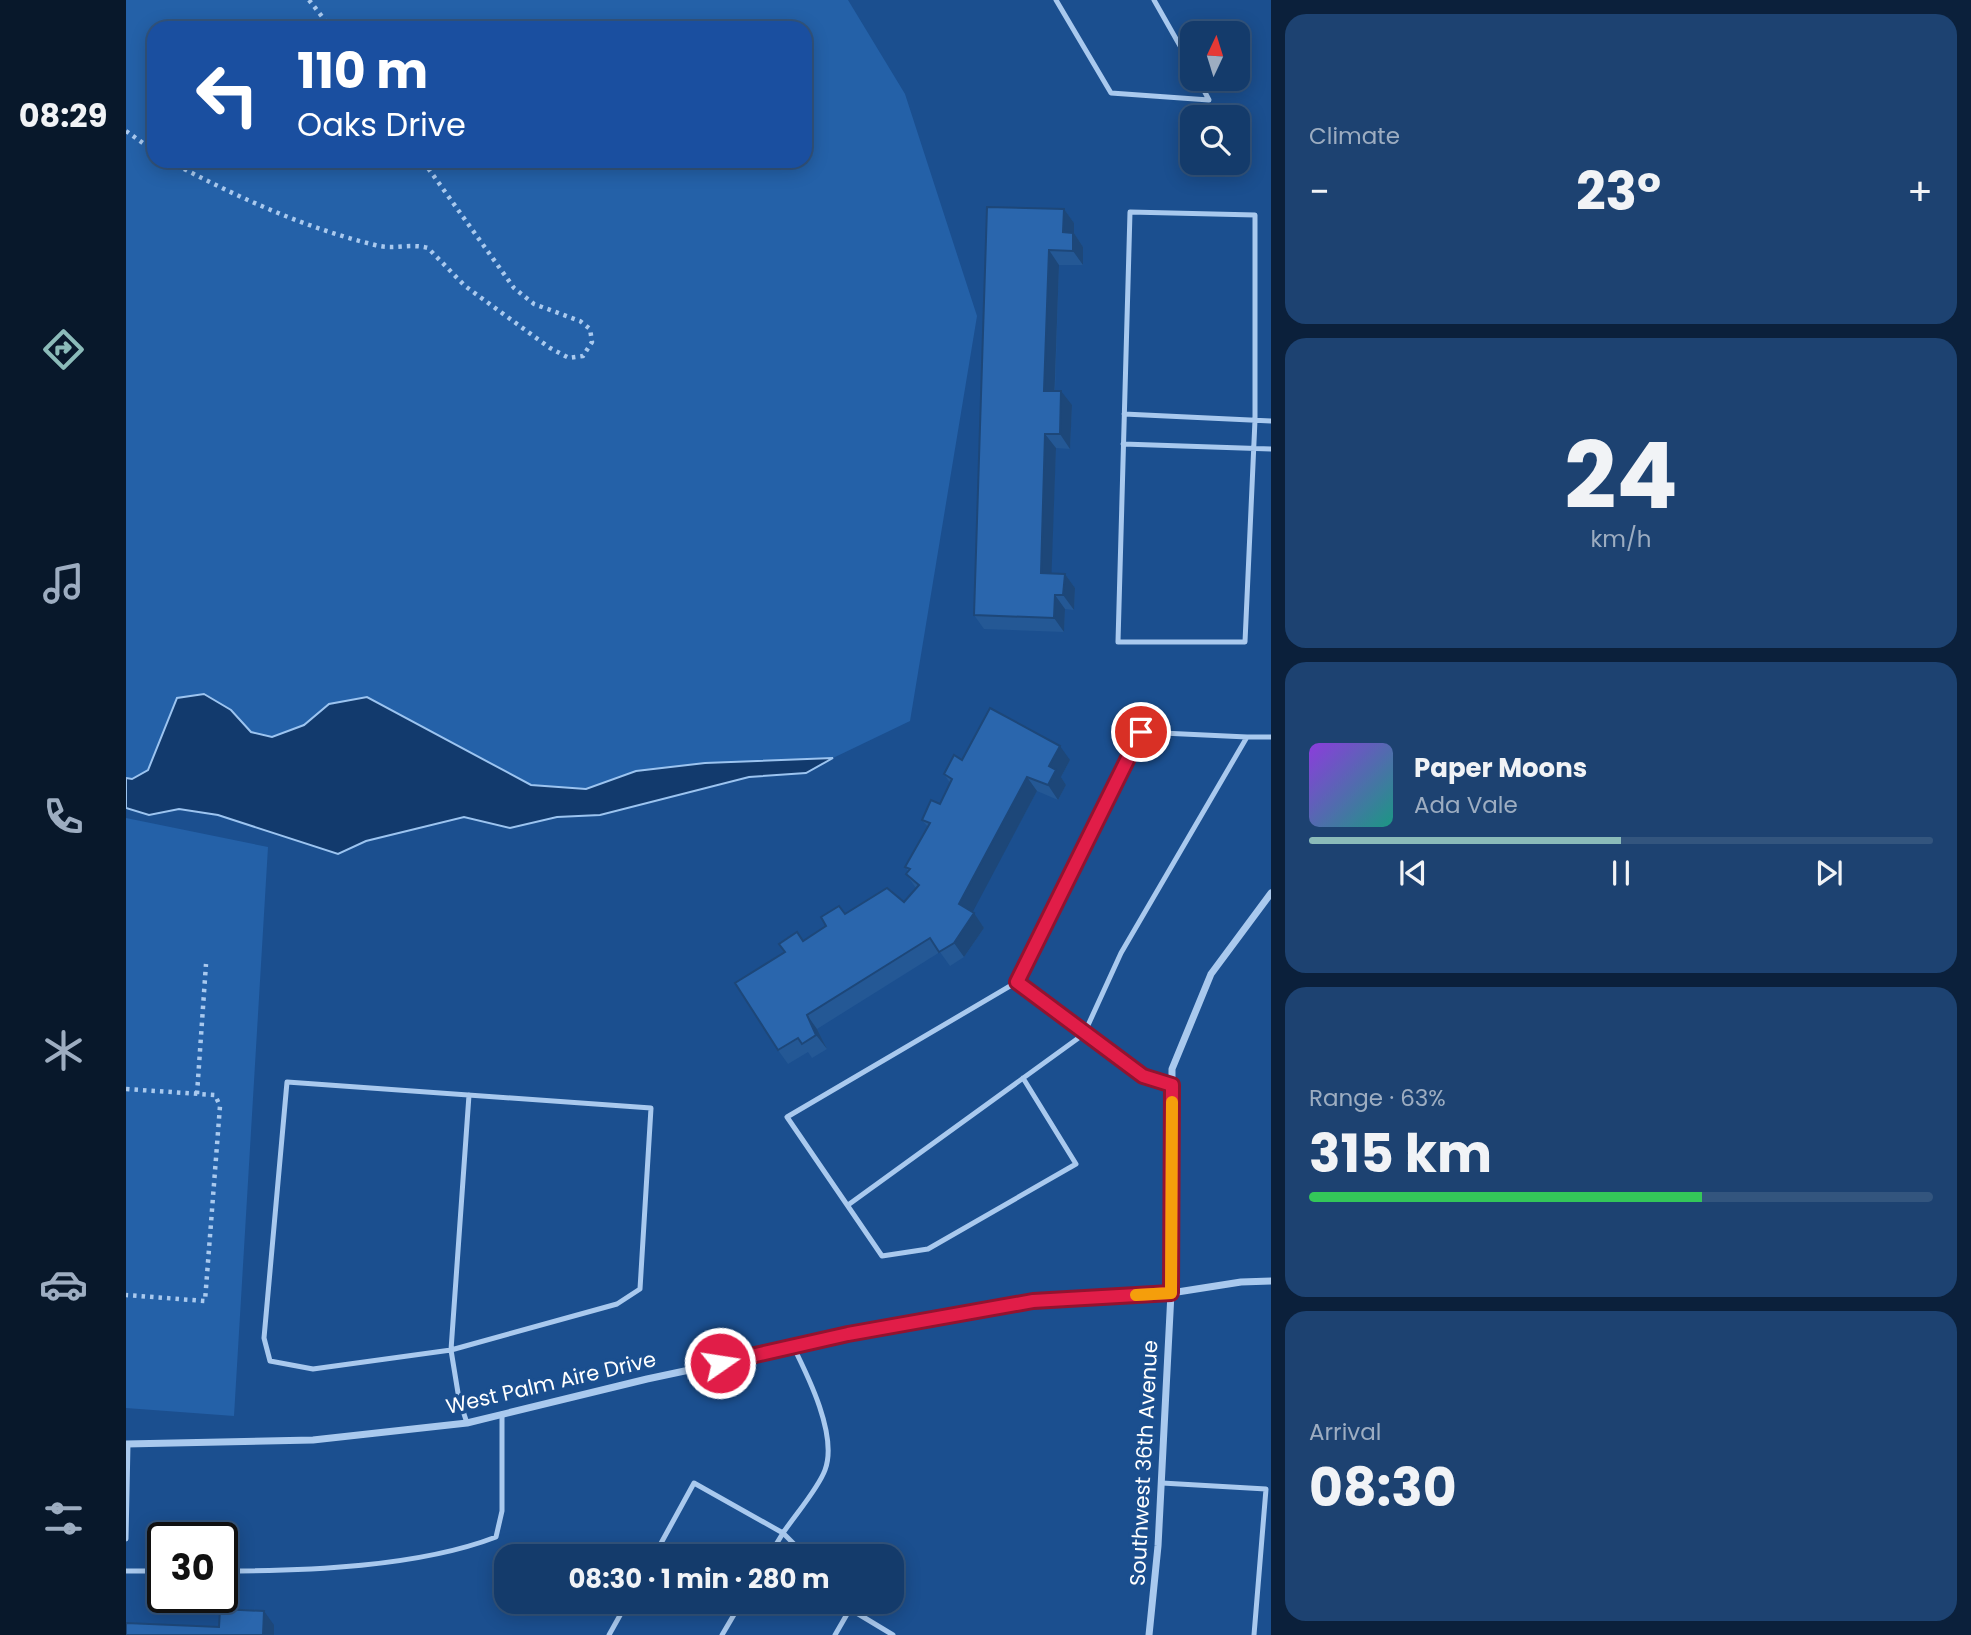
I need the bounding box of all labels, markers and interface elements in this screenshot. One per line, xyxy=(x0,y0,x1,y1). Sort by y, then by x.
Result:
north arrow xyxy=(1180,21,1250,91)
map controls xyxy=(1180,21,1250,175)
text: 110 m xyxy=(297,37,428,105)
icon: left xyxy=(182,49,273,140)
text: 08:29 xyxy=(19,93,107,138)
text: Oaks Drive xyxy=(297,102,466,147)
button: search xyxy=(1180,105,1250,175)
text: Climate xyxy=(1309,120,1400,152)
text: 23° xyxy=(1576,155,1661,228)
text: − xyxy=(1309,165,1330,218)
text: + xyxy=(1907,165,1933,218)
icon: directions xyxy=(39,325,88,374)
text: 24 xyxy=(1564,412,1678,540)
text: km/h xyxy=(1590,523,1652,555)
icon: music xyxy=(39,559,88,608)
pin xyxy=(1111,702,1171,762)
icon: arrive xyxy=(1122,713,1160,751)
text: Paper Moons xyxy=(1414,750,1587,786)
text: Ada Vale xyxy=(1414,789,1518,821)
icon: phone xyxy=(39,792,88,841)
icon: previous xyxy=(1394,854,1432,892)
icon: pause xyxy=(1602,854,1640,892)
icon: next xyxy=(1810,854,1848,892)
icon: climate xyxy=(39,1026,88,1075)
text: Range · 63% xyxy=(1309,1082,1446,1114)
text: 315 km xyxy=(1309,1117,1492,1190)
icon: car xyxy=(39,1260,88,1309)
position arrow xyxy=(683,1326,757,1400)
street label: Southwest 36th Avenue xyxy=(1123,1339,1164,1587)
street label: West Palm Aire Drive xyxy=(443,1344,659,1421)
text: Arrival xyxy=(1309,1416,1381,1448)
text: 08:30 xyxy=(1309,1451,1457,1524)
icon: filters xyxy=(39,1494,88,1543)
speed limit sign: 30 xyxy=(147,1522,238,1613)
text: 08:30 · 1 min · 280 m xyxy=(568,1561,830,1597)

